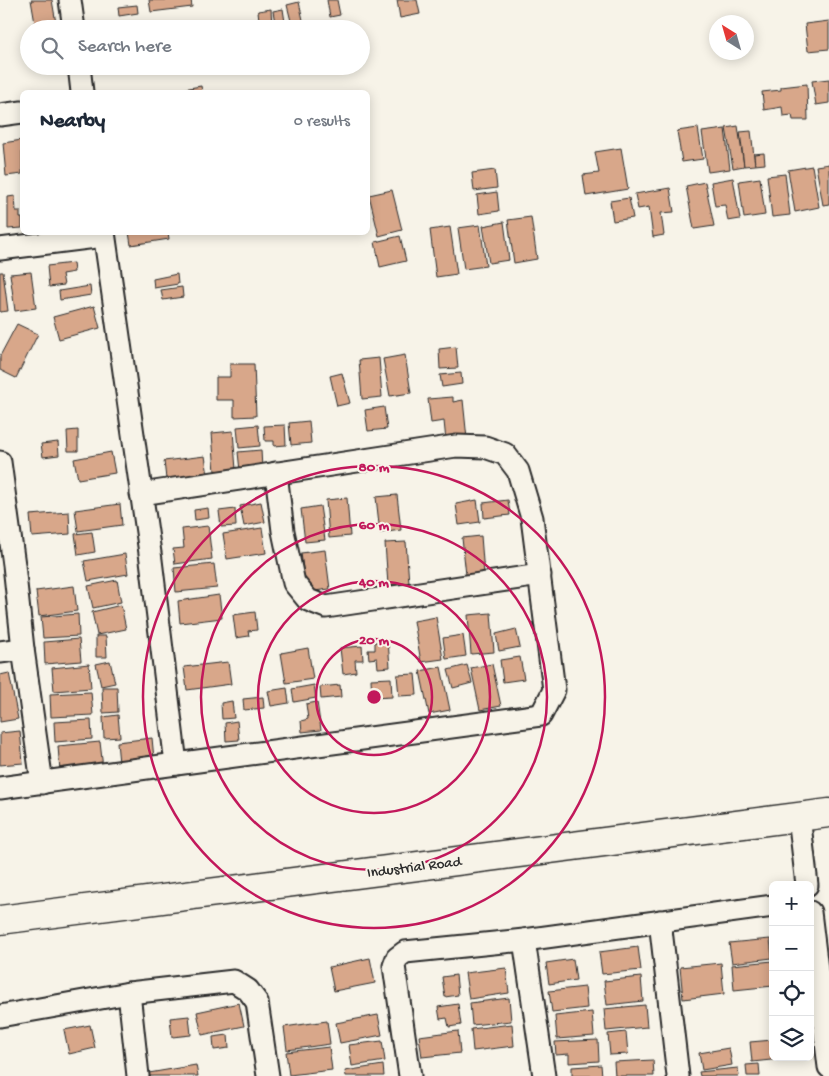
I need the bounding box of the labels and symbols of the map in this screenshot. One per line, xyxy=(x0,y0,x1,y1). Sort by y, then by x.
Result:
north arrow xyxy=(709,15,754,60)
text: 80 m xyxy=(359,459,390,477)
text: 60 m xyxy=(359,517,390,535)
text: 40 m xyxy=(358,574,389,592)
text: 20 m xyxy=(359,632,389,650)
centre of rings xyxy=(365,688,383,706)
street label: Industrial Road xyxy=(366,853,464,883)

